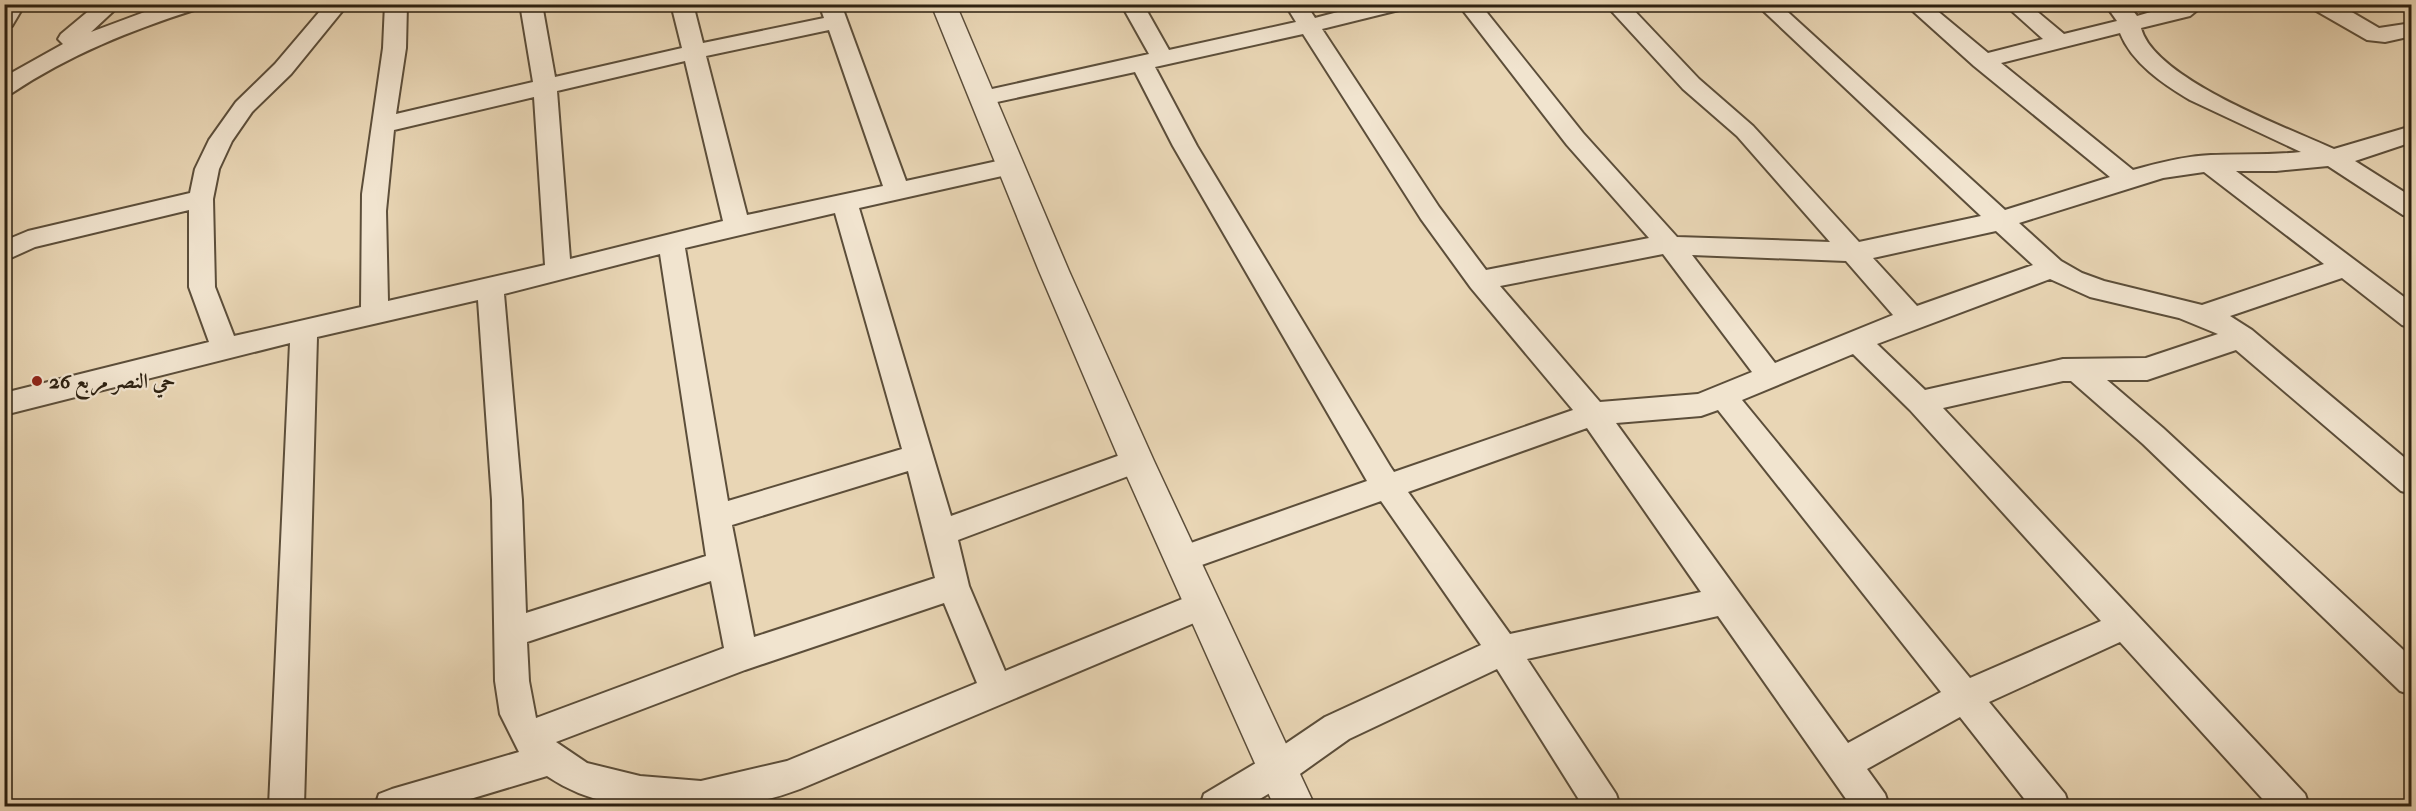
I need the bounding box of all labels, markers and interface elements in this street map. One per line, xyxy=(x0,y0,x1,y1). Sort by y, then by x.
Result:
place label: حي النصر مربع 26 xyxy=(49,368,176,400)
marker: حي النصر مربع 26 xyxy=(30,374,44,388)

